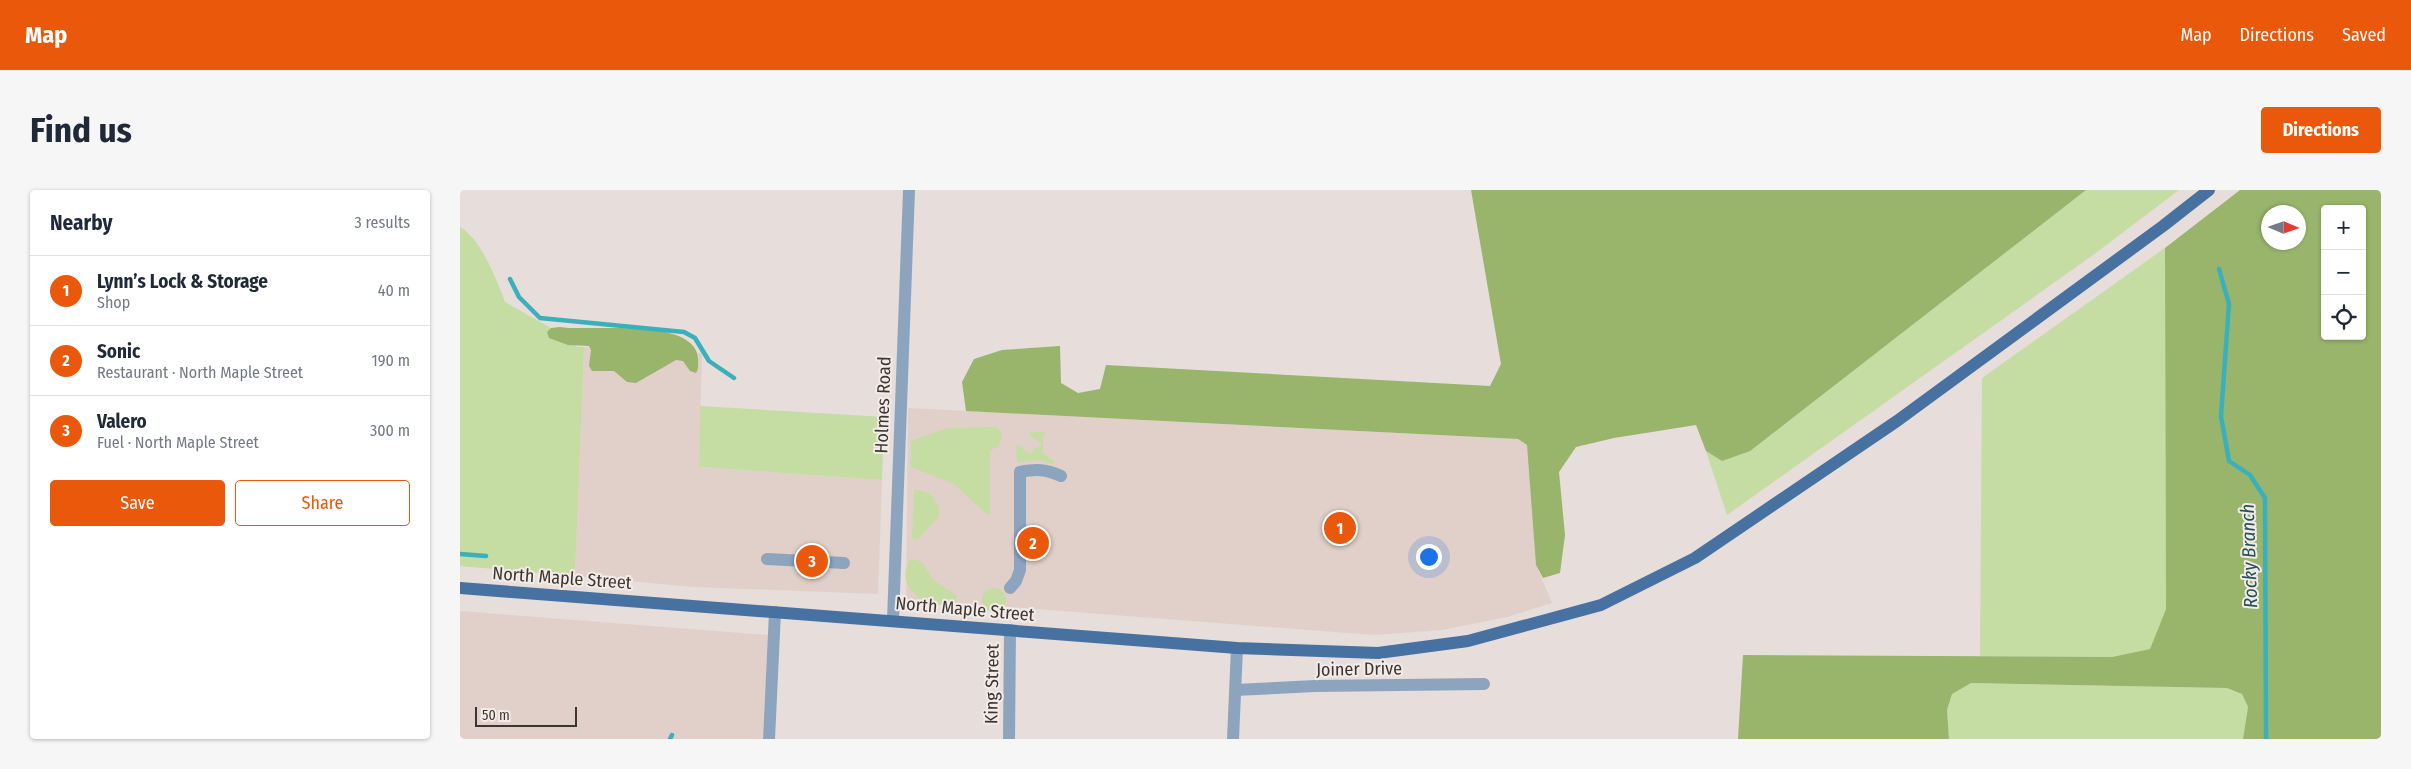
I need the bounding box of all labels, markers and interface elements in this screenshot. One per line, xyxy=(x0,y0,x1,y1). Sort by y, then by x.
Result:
text: Map xyxy=(25,21,67,49)
text: Map xyxy=(2180,24,2212,46)
text: Directions xyxy=(2240,24,2314,46)
text: Saved xyxy=(2342,24,2386,46)
button: Directions xyxy=(2261,107,2381,153)
text: Find us xyxy=(30,109,132,151)
north arrow xyxy=(2261,205,2306,250)
map controls xyxy=(2321,205,2366,340)
button: + xyxy=(2321,205,2366,250)
text: Nearby xyxy=(50,210,112,236)
text: 3 results xyxy=(354,213,410,232)
button: − xyxy=(2321,250,2366,295)
text: Lynn’s Lock & Storage xyxy=(97,270,268,293)
text: 1 xyxy=(63,281,69,300)
text: 40 m xyxy=(378,281,410,300)
text: Shop xyxy=(97,293,130,312)
button: locate xyxy=(2321,295,2366,340)
text: Sonic xyxy=(97,340,140,363)
text: 2 xyxy=(62,351,70,370)
text: 190 m xyxy=(372,351,410,370)
street label: Holmes Road xyxy=(870,356,896,454)
text: Restaurant · North Maple Street xyxy=(97,363,303,382)
text: Valero xyxy=(97,410,147,433)
text: 3 xyxy=(62,421,70,440)
text: 300 m xyxy=(370,421,410,440)
text: Fuel · North Maple Street xyxy=(97,433,259,452)
button: Save xyxy=(50,480,225,526)
button: Share xyxy=(235,480,410,526)
water label: Rocky Branch xyxy=(2236,503,2262,609)
pin: 1 xyxy=(1324,509,1356,547)
pin: 2 xyxy=(1017,524,1049,562)
pin: 3 xyxy=(796,542,828,580)
your location xyxy=(1416,544,1442,570)
street label: North Maple Street xyxy=(492,562,632,594)
street label: North Maple Street xyxy=(895,592,1036,626)
street label: King Street xyxy=(980,643,1004,724)
street label: Joiner Drive xyxy=(1316,657,1402,681)
scale bar xyxy=(475,704,578,727)
text: 50 m xyxy=(482,707,510,724)

